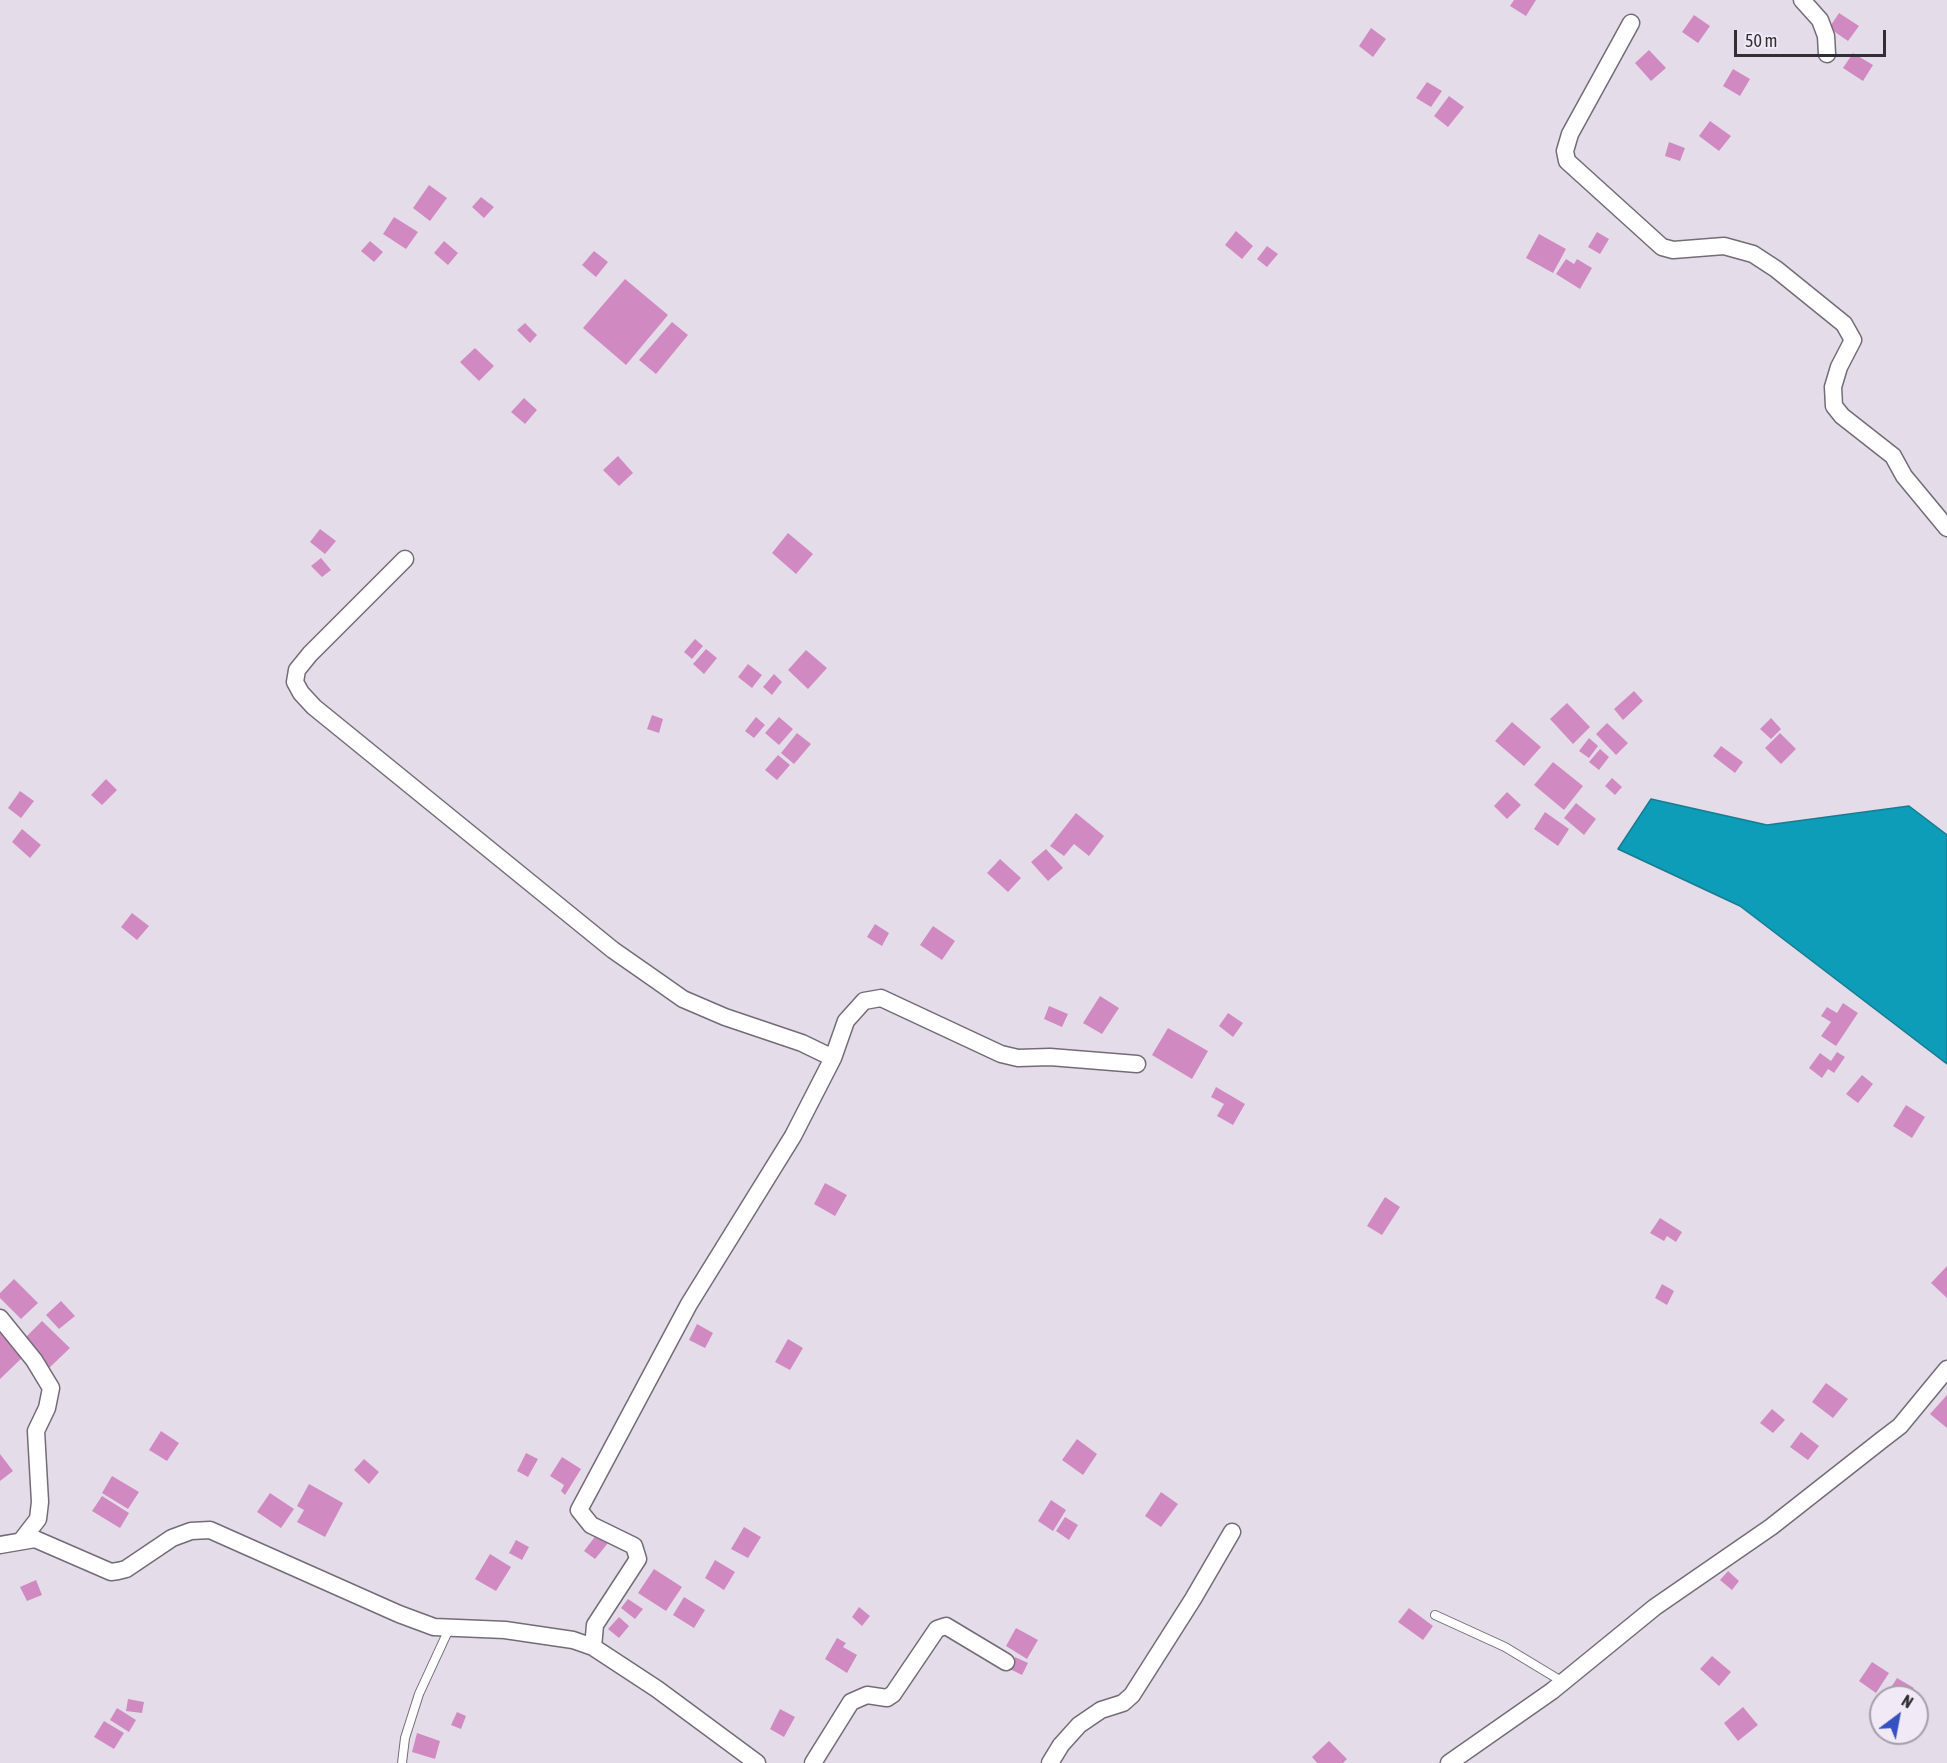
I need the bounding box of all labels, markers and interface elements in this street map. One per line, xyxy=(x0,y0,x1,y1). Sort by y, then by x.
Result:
scale bar xyxy=(1737,18,1888,56)
text: 50 m xyxy=(1745,30,1777,51)
north arrow xyxy=(1869,1685,1929,1745)
text: N xyxy=(1899,1691,1916,1712)

